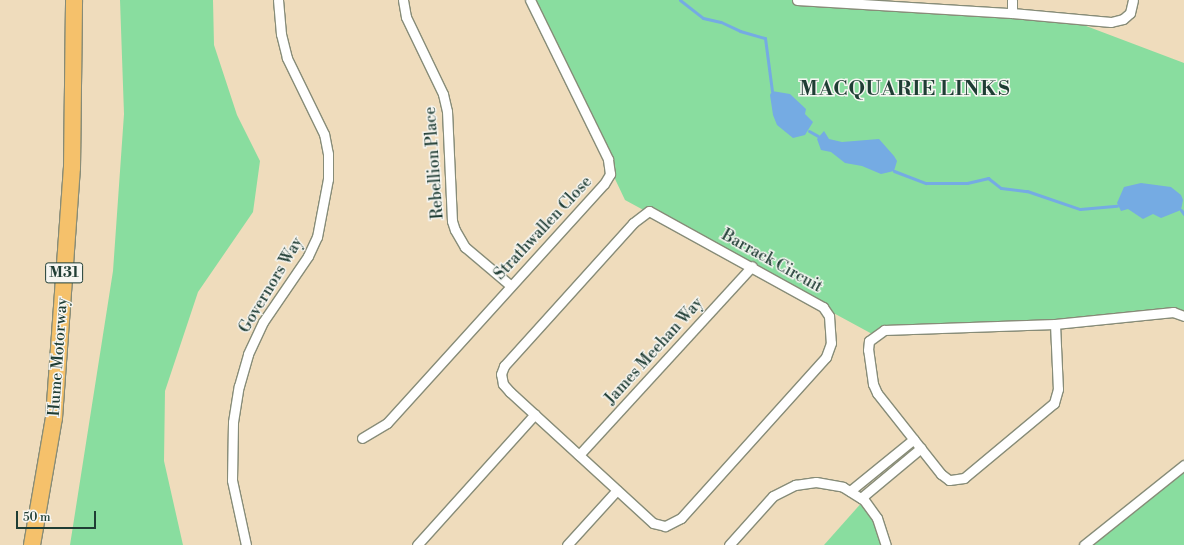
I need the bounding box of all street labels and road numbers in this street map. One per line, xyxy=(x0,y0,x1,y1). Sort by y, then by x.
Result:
street label: Rebellion Place xyxy=(420,106,448,220)
street label: Strathwallen Close xyxy=(490,172,596,284)
street label: Barrack Circuit xyxy=(718,225,826,297)
street label: Governors Way xyxy=(235,234,307,336)
road number: M31 xyxy=(45,260,83,286)
street label: James Meehan Way xyxy=(601,294,707,408)
street label: Hume Motorway xyxy=(44,297,72,417)

